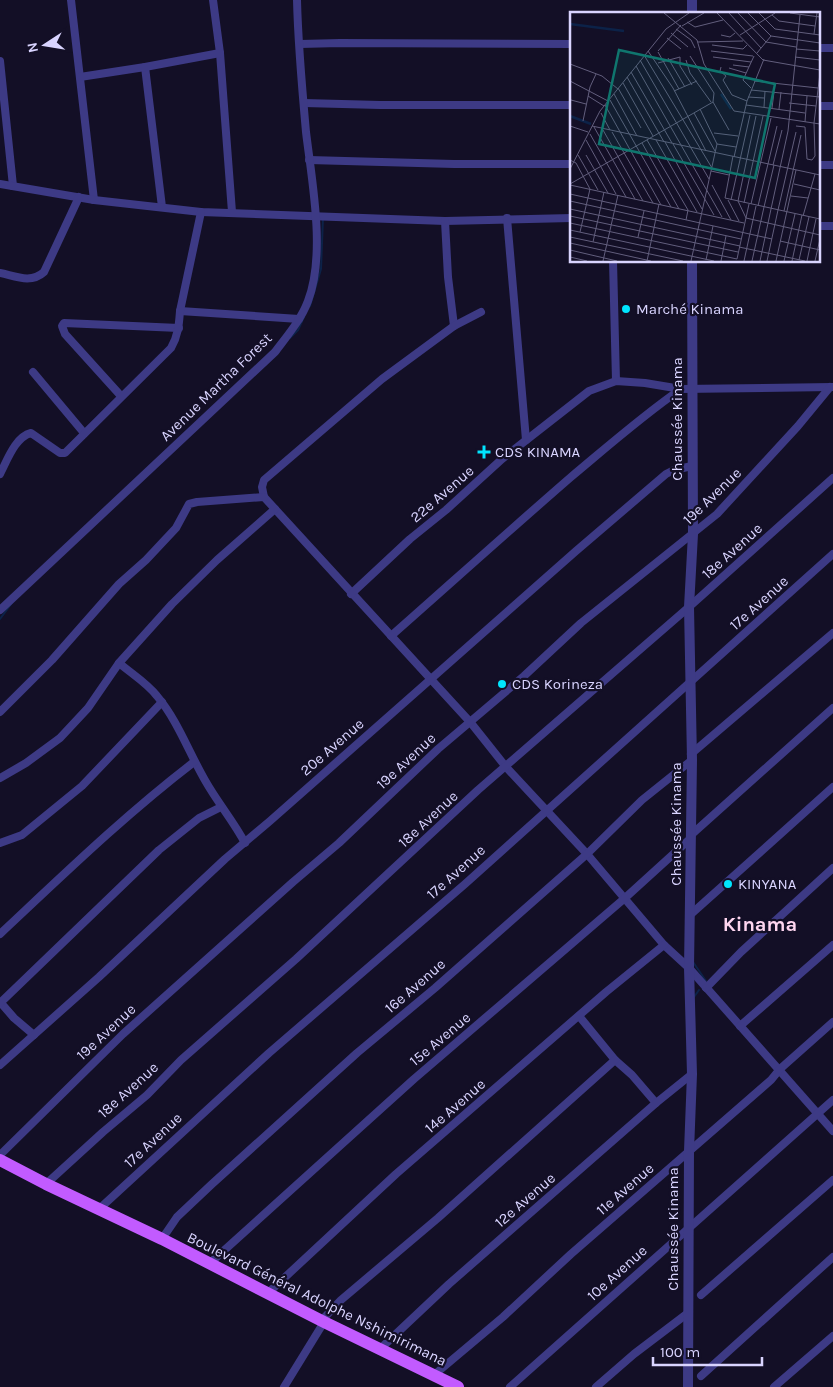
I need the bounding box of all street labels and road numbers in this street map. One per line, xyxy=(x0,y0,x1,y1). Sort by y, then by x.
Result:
street label: Avenue Martha Forest xyxy=(156,329,276,445)
street label: Chaussée Kinama xyxy=(668,357,686,481)
street label: 22e Avenue xyxy=(407,462,477,526)
street label: 19e Avenue xyxy=(679,464,745,528)
street label: 18e Avenue xyxy=(698,519,766,583)
street label: 17e Avenue xyxy=(726,572,792,634)
street label: 20e Avenue xyxy=(297,715,367,779)
street label: 19e Avenue xyxy=(373,729,439,793)
street label: Chaussée Kinama xyxy=(667,762,685,886)
street label: 18e Avenue xyxy=(395,787,461,851)
street label: 17e Avenue xyxy=(423,841,489,903)
street label: 16e Avenue xyxy=(381,955,449,1017)
street label: 19e Avenue xyxy=(73,1000,139,1064)
street label: 15e Avenue xyxy=(406,1008,474,1070)
street label: 18e Avenue xyxy=(94,1058,162,1122)
street label: 14e Avenue xyxy=(421,1075,489,1137)
street label: 17e Avenue xyxy=(120,1109,186,1171)
street label: 11e Avenue xyxy=(592,1159,658,1219)
street label: Chaussée Kinama xyxy=(664,1167,682,1291)
street label: 12e Avenue xyxy=(491,1169,559,1231)
street label: Boulevard Général Adolphe Nshimirimana xyxy=(184,1228,450,1370)
street label: 10e Avenue xyxy=(583,1241,651,1305)

